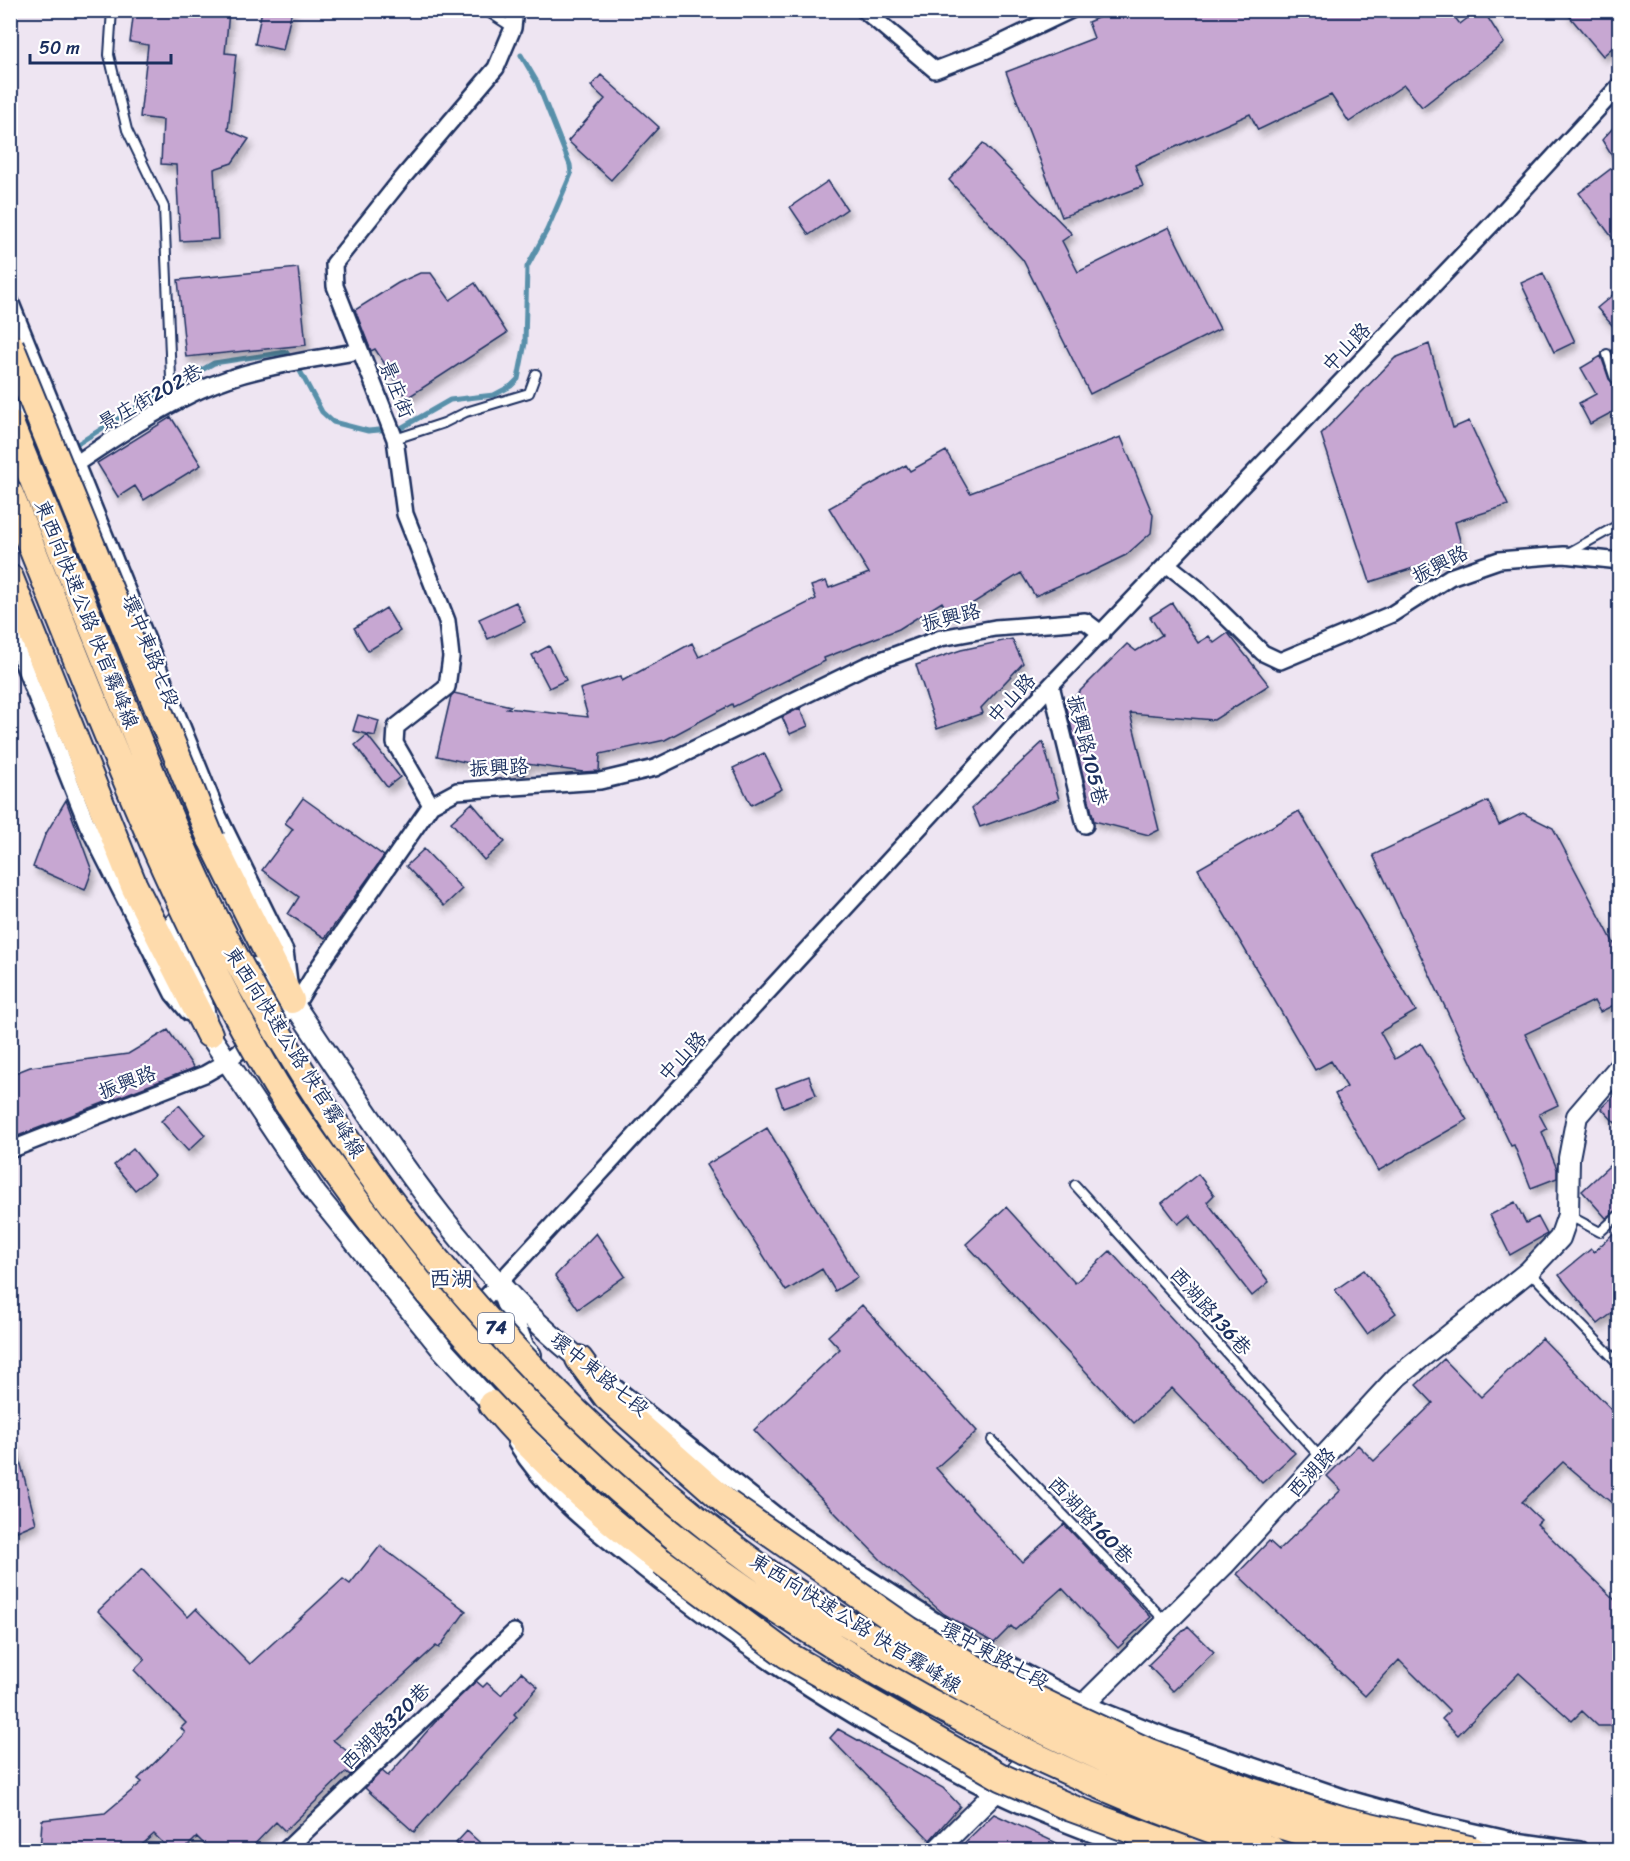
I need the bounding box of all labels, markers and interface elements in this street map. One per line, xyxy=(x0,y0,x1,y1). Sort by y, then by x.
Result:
scale bar xyxy=(30,27,171,65)
text: 50 m xyxy=(39,32,80,64)
street label: 中山路 xyxy=(1313,313,1380,381)
street label: 景庄街202巷 xyxy=(91,354,210,441)
street label: 景庄街 xyxy=(369,355,424,424)
street label: 東西向快速公路 快官霧峰線 xyxy=(24,494,149,734)
street label: 振興路 xyxy=(1406,535,1476,594)
street label: 環中東路七段 xyxy=(112,589,189,713)
street label: 振興路 xyxy=(918,593,985,642)
street label: 中山路 xyxy=(978,664,1045,732)
street label: 振興路105巷 xyxy=(1057,691,1118,810)
street label: 振興路 xyxy=(468,748,531,787)
street label: 東西向快速公路 快官霧峰線 xyxy=(215,939,374,1166)
street label: 中山路 xyxy=(649,1022,716,1090)
street label: 振興路 xyxy=(93,1055,162,1110)
street label: 西湖路136巷 xyxy=(1161,1258,1261,1365)
district label: 西湖 xyxy=(429,1259,473,1298)
road number: 74 xyxy=(478,1313,514,1343)
street label: 環中東路七段 xyxy=(542,1323,657,1426)
street label: 西湖路 xyxy=(1278,1438,1345,1506)
street label: 西湖路160巷 xyxy=(1039,1468,1143,1574)
street label: 東西向快速公路 快官霧峰線 xyxy=(742,1544,969,1703)
street label: 環中東路七段 xyxy=(934,1611,1056,1700)
street label: 西湖路320巷 xyxy=(332,1673,440,1779)

